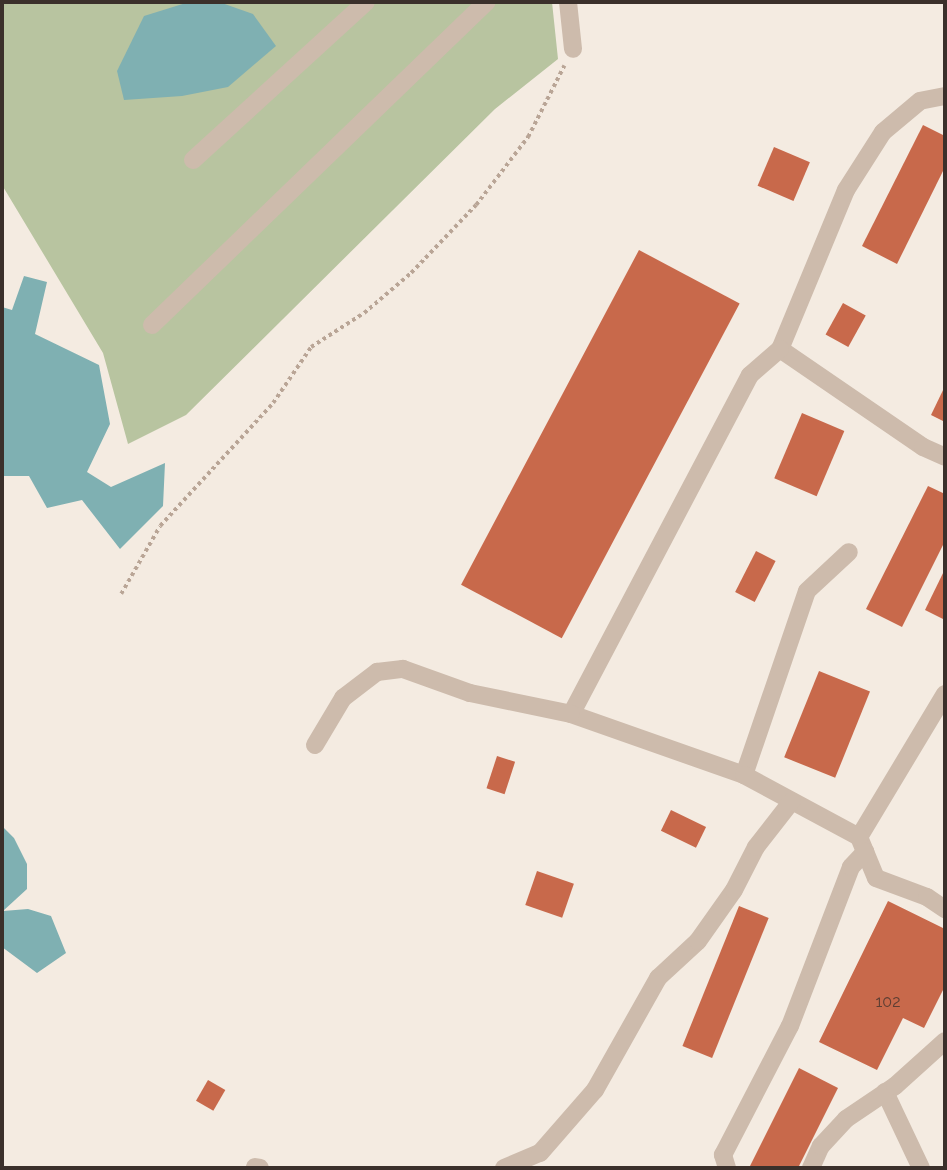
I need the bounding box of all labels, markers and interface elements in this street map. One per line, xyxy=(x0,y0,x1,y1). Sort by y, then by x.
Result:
house number: 102 xyxy=(876,992,900,1012)

